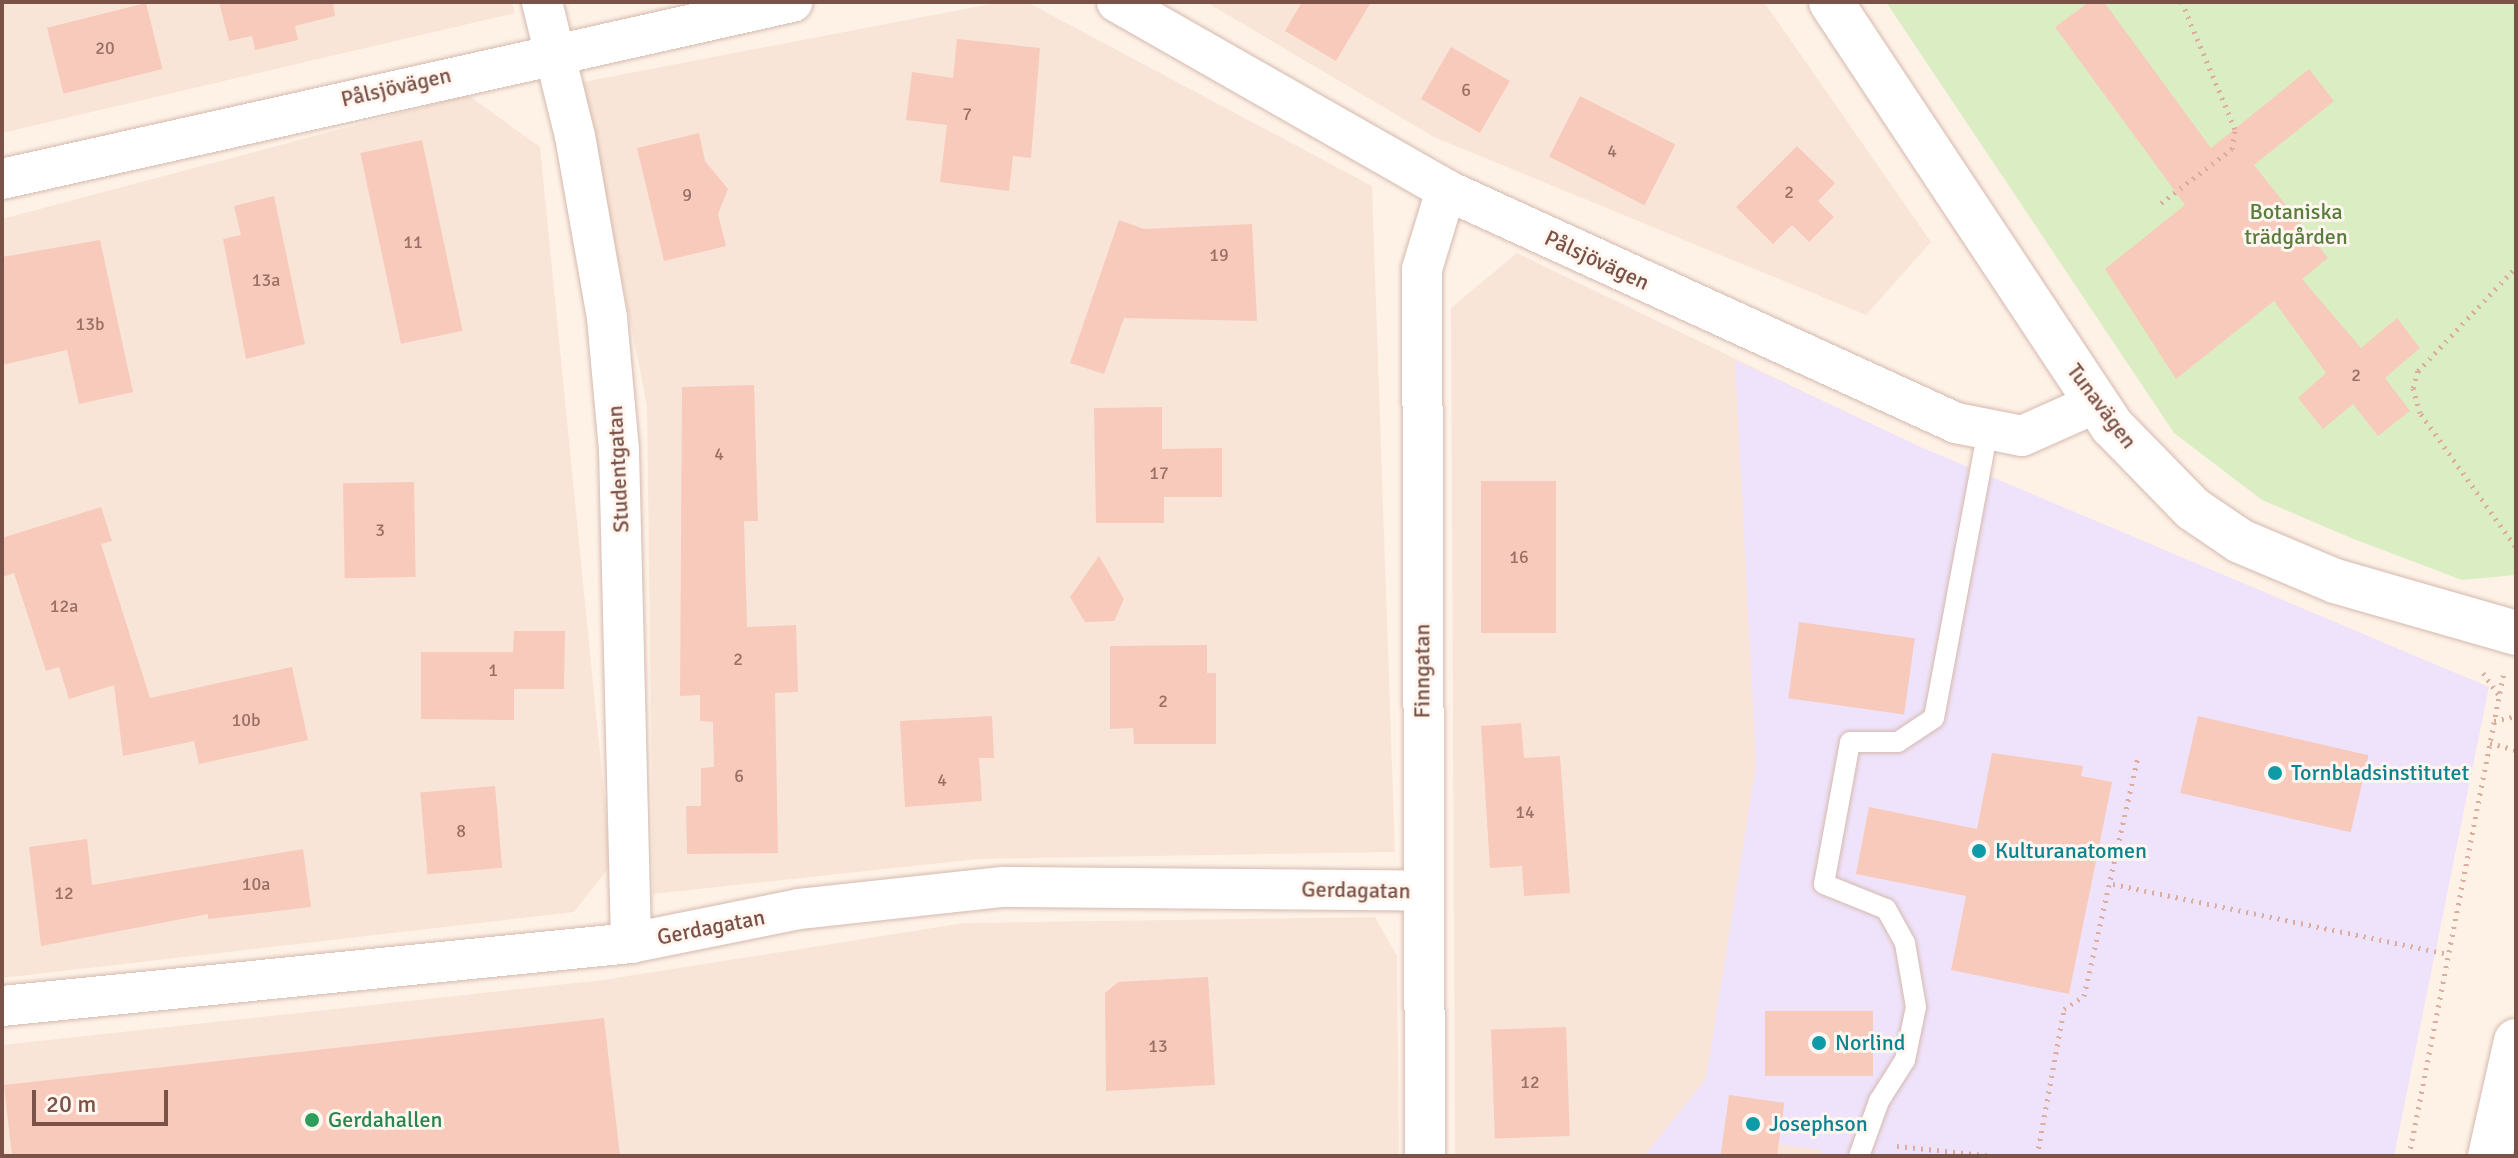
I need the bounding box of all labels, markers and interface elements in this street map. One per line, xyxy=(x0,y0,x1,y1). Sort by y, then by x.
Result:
house number: 20 xyxy=(95,37,115,59)
street label: Pålsjövägen xyxy=(338,62,454,112)
house number: 6 xyxy=(1461,79,1471,101)
house number: 7 xyxy=(962,103,972,125)
house number: 4 xyxy=(1607,140,1617,162)
house number: 2 xyxy=(1784,181,1794,203)
house number: 9 xyxy=(682,184,692,206)
park label: Botaniska trädgården xyxy=(2244,198,2348,250)
street label: Pålsjövägen xyxy=(1541,224,1653,296)
house number: 11 xyxy=(403,231,423,253)
house number: 19 xyxy=(1209,244,1229,266)
house number: 13a xyxy=(252,269,280,291)
house number: 13b xyxy=(76,313,104,335)
street label: Tunavägen xyxy=(2062,358,2142,454)
house number: 2 xyxy=(2351,364,2361,386)
street label: Studentgatan xyxy=(601,405,635,533)
house number: 4 xyxy=(714,443,724,465)
house number: 17 xyxy=(1149,462,1169,484)
house number: 3 xyxy=(375,519,385,541)
house number: 16 xyxy=(1509,546,1529,568)
house number: 12a xyxy=(50,595,78,617)
street label: Finngatan xyxy=(1409,624,1435,718)
house number: 2 xyxy=(733,648,743,670)
house number: 1 xyxy=(488,659,498,681)
house number: 2 xyxy=(1158,690,1168,712)
house number: 10b xyxy=(232,709,260,731)
place label: Tornbladsinstitutet xyxy=(2291,760,2469,786)
marker: Tornbladsinstitutet xyxy=(2266,764,2284,782)
house number: 6 xyxy=(734,765,744,787)
house number: 4 xyxy=(937,769,947,791)
house number: 14 xyxy=(1515,801,1535,823)
house number: 8 xyxy=(456,820,466,842)
place label: Kulturanatomen xyxy=(1995,838,2147,864)
marker: Kulturanatomen xyxy=(1970,842,1988,860)
house number: 10a xyxy=(242,873,270,895)
street label: Gerdagatan xyxy=(1301,876,1411,904)
house number: 12 xyxy=(54,882,74,904)
street label: Gerdagatan xyxy=(655,904,767,950)
place label: Norlind xyxy=(1835,1030,1905,1056)
marker: Norlind xyxy=(1810,1034,1828,1052)
house number: 13 xyxy=(1148,1035,1168,1057)
house number: 12 xyxy=(1520,1071,1540,1093)
scale bar xyxy=(36,1074,172,1124)
text: 20 m xyxy=(46,1089,96,1119)
place label: Gerdahallen xyxy=(328,1107,442,1133)
marker: Gerdahallen xyxy=(303,1111,321,1129)
place label: Josephson xyxy=(1769,1111,1868,1137)
marker: Josephson xyxy=(1744,1115,1762,1133)

